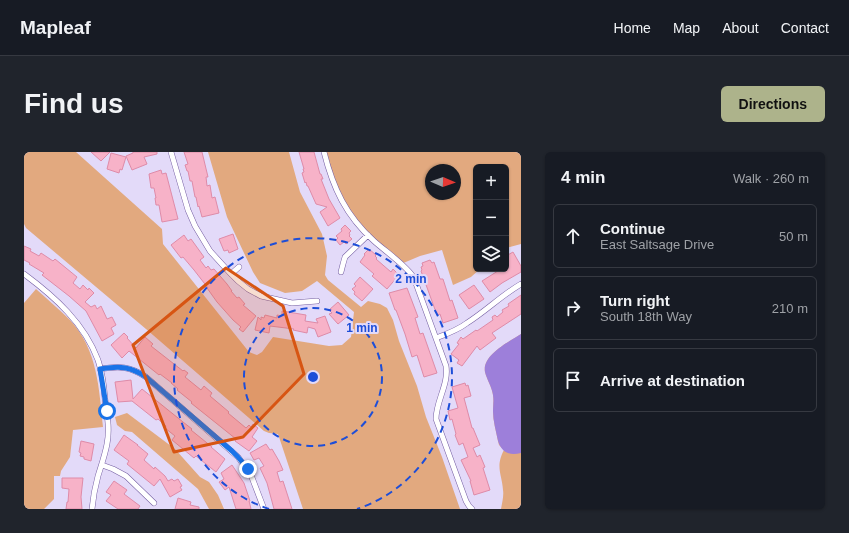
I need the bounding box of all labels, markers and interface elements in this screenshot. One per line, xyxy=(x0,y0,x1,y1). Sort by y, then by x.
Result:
text: Mapleaf xyxy=(20,17,91,38)
text: Home xyxy=(614,20,651,36)
text: Map xyxy=(673,20,700,36)
text: About xyxy=(722,20,759,36)
text: Contact xyxy=(781,20,829,36)
button: Directions xyxy=(721,86,825,122)
text: Find us xyxy=(24,88,124,119)
north arrow xyxy=(425,164,461,200)
map controls xyxy=(473,164,509,272)
button: + xyxy=(473,164,509,200)
text: 4 min xyxy=(561,168,605,187)
text: Walk · 260 m xyxy=(733,171,809,186)
button: − xyxy=(473,200,509,236)
text: Continue xyxy=(600,220,665,237)
icon: ahead xyxy=(562,225,584,247)
text: 50 m xyxy=(779,229,808,244)
button: layers xyxy=(473,236,509,272)
text: East Saltsage Drive xyxy=(600,237,714,252)
text: 2 min xyxy=(395,272,427,286)
text: Turn right xyxy=(600,292,670,309)
icon: right xyxy=(562,297,584,319)
text: 210 m xyxy=(772,301,808,316)
text: South 18th Way xyxy=(600,309,692,324)
text: 1 min xyxy=(346,321,378,335)
icon: arrive xyxy=(562,369,584,391)
centre of rings xyxy=(306,370,320,384)
text: Arrive at destination xyxy=(600,372,745,389)
route start xyxy=(98,402,116,420)
route end xyxy=(239,460,257,478)

